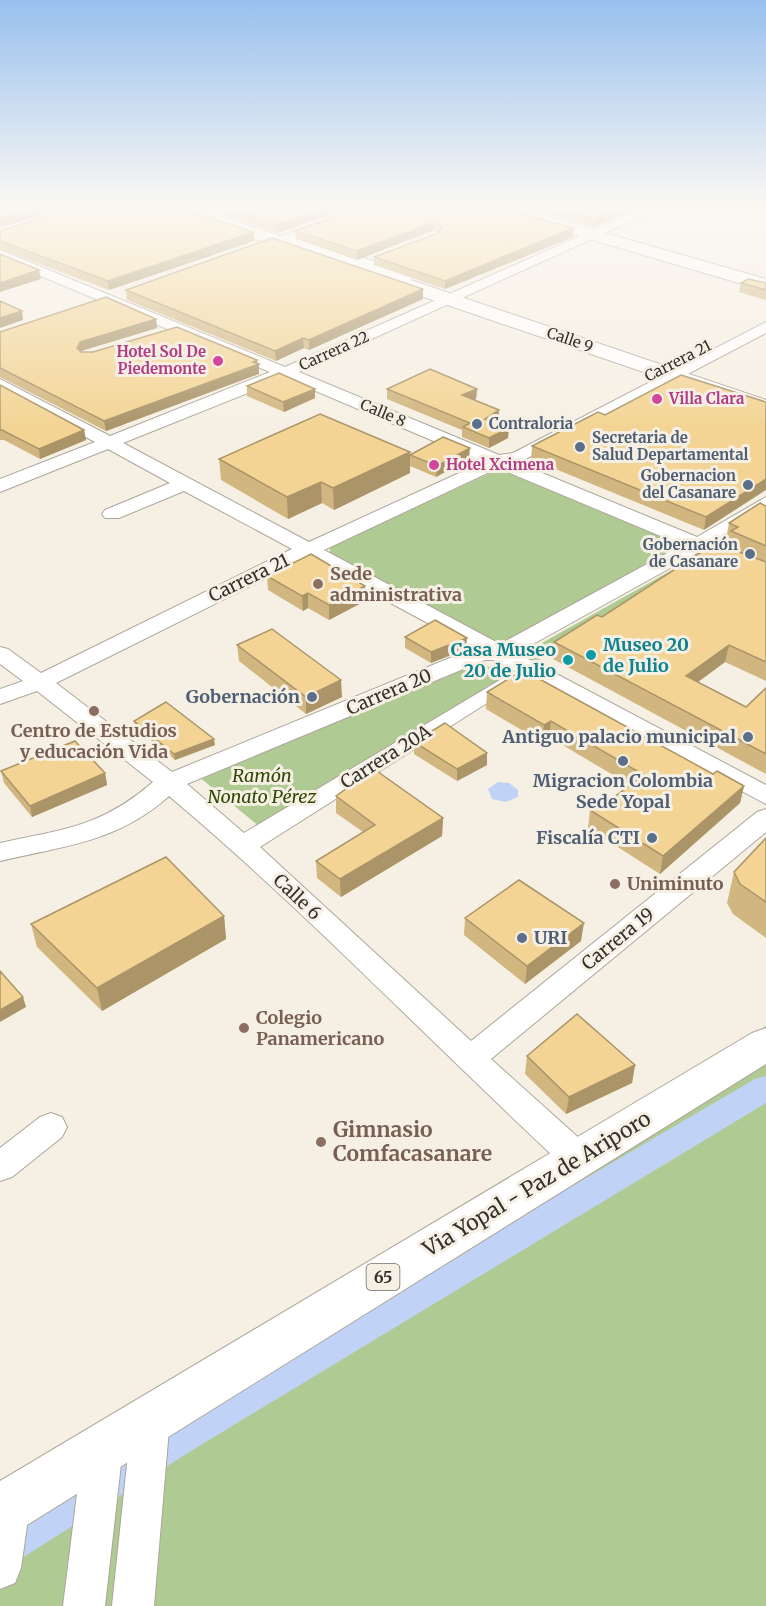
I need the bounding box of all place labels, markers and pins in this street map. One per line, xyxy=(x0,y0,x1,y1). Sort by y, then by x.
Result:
place label: Hotel Sol De Piedemonte xyxy=(116,342,206,378)
marker: Hotel Sol De Piedemonte xyxy=(211,354,225,368)
place label: Villa Clara xyxy=(668,389,745,408)
marker: Villa Clara xyxy=(650,392,664,406)
place label: Contraloria xyxy=(489,414,574,433)
marker: Contraloria xyxy=(470,417,484,431)
place label: Secretaria de Salud Departamental xyxy=(592,428,749,464)
marker: Secretaria de Salud Departamental xyxy=(573,440,587,454)
place label: Hotel Xcimena xyxy=(446,455,555,474)
marker: Hotel Xcimena xyxy=(427,458,441,472)
place label: Gobernacion del Casanare xyxy=(641,466,736,502)
marker: Gobernacion del Casanare xyxy=(741,478,755,492)
place label: Gobernación de Casanare xyxy=(643,535,738,571)
marker: Gobernación de Casanare xyxy=(743,547,757,561)
place label: Sede administrativa xyxy=(330,562,462,606)
marker: Sede administrativa xyxy=(311,577,325,591)
place label: Museo 20 de Julio xyxy=(603,633,689,677)
place label: Casa Museo 20 de Julio xyxy=(451,638,556,682)
marker: Museo 20 de Julio xyxy=(584,648,598,662)
marker: Casa Museo 20 de Julio xyxy=(561,653,575,667)
place label: Gobernación xyxy=(186,685,300,708)
marker: Gobernación xyxy=(305,690,319,704)
marker: Centro de Estudios y educación Vida xyxy=(87,704,101,718)
place label: Centro de Estudios y educación Vida xyxy=(11,719,177,763)
place label: Antiguo palacio municipal xyxy=(501,725,736,748)
marker: Antiguo palacio municipal xyxy=(741,730,755,744)
marker: Migracion Colombia Sede Yopal xyxy=(616,754,630,768)
place label: Migracion Colombia Sede Yopal xyxy=(533,769,713,813)
place label: Fiscalía CTI xyxy=(536,826,640,849)
marker: Fiscalía CTI xyxy=(645,831,659,845)
place label: Uniminuto xyxy=(627,872,724,895)
marker: Uniminuto xyxy=(608,877,622,891)
place label: URI xyxy=(534,926,567,949)
marker: URI xyxy=(515,931,529,945)
place label: Colegio Panamericano xyxy=(256,1006,384,1050)
marker: Colegio Panamericano xyxy=(237,1021,251,1035)
place label: Gimnasio Comfacasanare xyxy=(333,1116,492,1167)
marker: Gimnasio Comfacasanare xyxy=(314,1135,328,1149)

